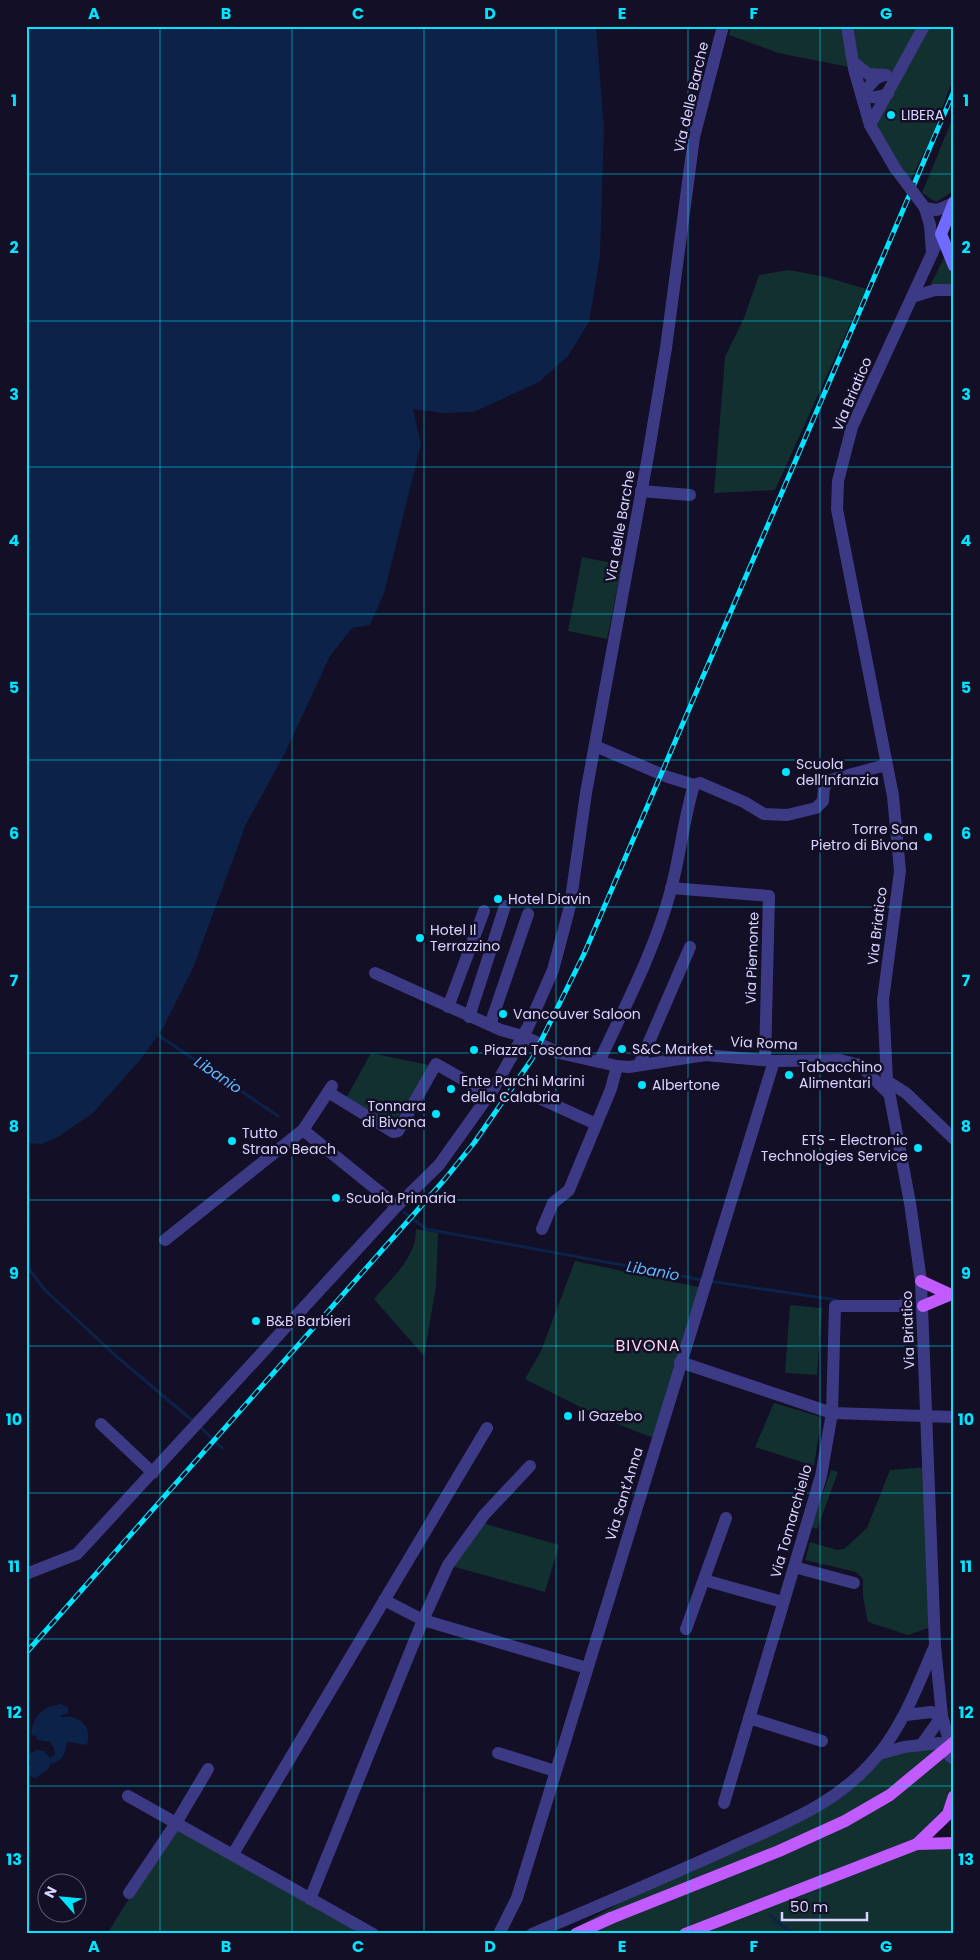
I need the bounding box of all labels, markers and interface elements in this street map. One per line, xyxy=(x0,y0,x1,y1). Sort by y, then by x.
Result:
text: A xyxy=(88,2,100,25)
text: B xyxy=(221,2,231,25)
text: C xyxy=(352,2,364,25)
text: D xyxy=(484,2,496,25)
text: E xyxy=(618,2,626,25)
text: F xyxy=(750,2,759,25)
text: G xyxy=(880,2,892,25)
street label: Via delle Barche xyxy=(669,39,714,154)
text: 1 xyxy=(11,89,17,112)
text: 1 xyxy=(963,89,969,112)
place label: LIBERA xyxy=(901,105,944,125)
marker: LIBERA xyxy=(885,109,897,121)
text: 2 xyxy=(9,236,19,259)
text: 2 xyxy=(961,236,971,259)
street label: Via Briatico xyxy=(827,354,877,434)
text: 3 xyxy=(9,383,19,406)
text: 3 xyxy=(961,383,971,406)
street label: Via delle Barche xyxy=(600,468,640,583)
text: 4 xyxy=(9,529,20,552)
text: 4 xyxy=(961,529,972,552)
text: 5 xyxy=(9,676,19,699)
text: 5 xyxy=(961,676,971,699)
place label: Scuola dell’Infanzia xyxy=(796,754,879,790)
marker: Scuola dell’Infanzia xyxy=(780,766,792,778)
place label: Torre San Pietro di Bivona xyxy=(811,819,918,855)
text: 6 xyxy=(9,822,19,845)
text: 6 xyxy=(961,822,971,845)
marker: Torre San Pietro di Bivona xyxy=(922,831,934,843)
street label: Via Briatico xyxy=(862,886,892,966)
place label: Hotel Diavin xyxy=(508,889,591,909)
marker: Hotel Diavin xyxy=(492,893,504,905)
street label: Via Piemonte xyxy=(740,911,764,1005)
place label: Hotel Il Terrazzino xyxy=(430,920,500,956)
marker: Hotel Il Terrazzino xyxy=(414,932,426,944)
text: 7 xyxy=(10,969,19,992)
text: 7 xyxy=(962,969,971,992)
place label: Vancouver Saloon xyxy=(513,1004,641,1024)
marker: Vancouver Saloon xyxy=(497,1008,509,1020)
street label: Via Roma xyxy=(730,1031,798,1055)
place label: S&C Market xyxy=(632,1039,713,1059)
place label: Piazza Toscana xyxy=(484,1040,591,1060)
marker: S&C Market xyxy=(616,1043,628,1055)
marker: Piazza Toscana xyxy=(468,1044,480,1056)
water label: Libanio xyxy=(190,1051,246,1098)
place label: Tabacchino Alimentari xyxy=(799,1057,882,1093)
marker: Tabacchino Alimentari xyxy=(783,1069,795,1081)
place label: Ente Parchi Marini della Calabria xyxy=(461,1071,585,1107)
place label: Albertone xyxy=(652,1075,720,1095)
marker: Albertone xyxy=(636,1079,648,1091)
marker: Ente Parchi Marini della Calabria xyxy=(445,1083,457,1095)
place label: Tonnara di Bivona xyxy=(362,1096,426,1132)
marker: Tonnara di Bivona xyxy=(430,1108,442,1120)
text: 8 xyxy=(9,1115,19,1138)
text: 8 xyxy=(961,1115,971,1138)
place label: Tutto Strano Beach xyxy=(242,1123,336,1159)
place label: ETS - Electronic Technologies Service xyxy=(761,1130,908,1166)
marker: Tutto Strano Beach xyxy=(226,1135,238,1147)
marker: ETS - Electronic Technologies Service xyxy=(912,1142,924,1154)
place label: Scuola Primaria xyxy=(346,1188,456,1208)
marker: Scuola Primaria xyxy=(330,1192,342,1204)
water label: Libanio xyxy=(625,1256,681,1285)
text: 9 xyxy=(9,1262,19,1285)
text: 9 xyxy=(961,1262,971,1285)
street label: Via Briatico xyxy=(897,1290,919,1370)
place label: B&B Barbieri xyxy=(266,1311,351,1331)
marker: B&B Barbieri xyxy=(250,1315,262,1327)
district label: BIVONA xyxy=(615,1334,681,1357)
place label: Il Gazebo xyxy=(578,1406,642,1426)
text: 10 xyxy=(6,1408,22,1431)
text: 10 xyxy=(958,1408,974,1431)
marker: Il Gazebo xyxy=(562,1410,574,1422)
street label: Via Sant'Anna xyxy=(600,1445,648,1543)
street label: Via Tomarchiello xyxy=(765,1462,817,1580)
text: 11 xyxy=(8,1555,20,1578)
text: 11 xyxy=(960,1555,972,1578)
text: 12 xyxy=(6,1701,22,1724)
text: 12 xyxy=(958,1701,974,1724)
text: 13 xyxy=(6,1848,22,1871)
text: 13 xyxy=(958,1848,974,1871)
north arrow xyxy=(38,1872,88,1922)
text: N xyxy=(39,1883,62,1901)
scale bar xyxy=(782,1890,868,1922)
text: 50 m xyxy=(790,1896,828,1917)
text: A xyxy=(88,1935,100,1958)
text: B xyxy=(221,1935,231,1958)
text: C xyxy=(352,1935,364,1958)
text: D xyxy=(484,1935,496,1958)
text: E xyxy=(618,1935,626,1958)
text: F xyxy=(750,1935,759,1958)
text: G xyxy=(880,1935,892,1958)

